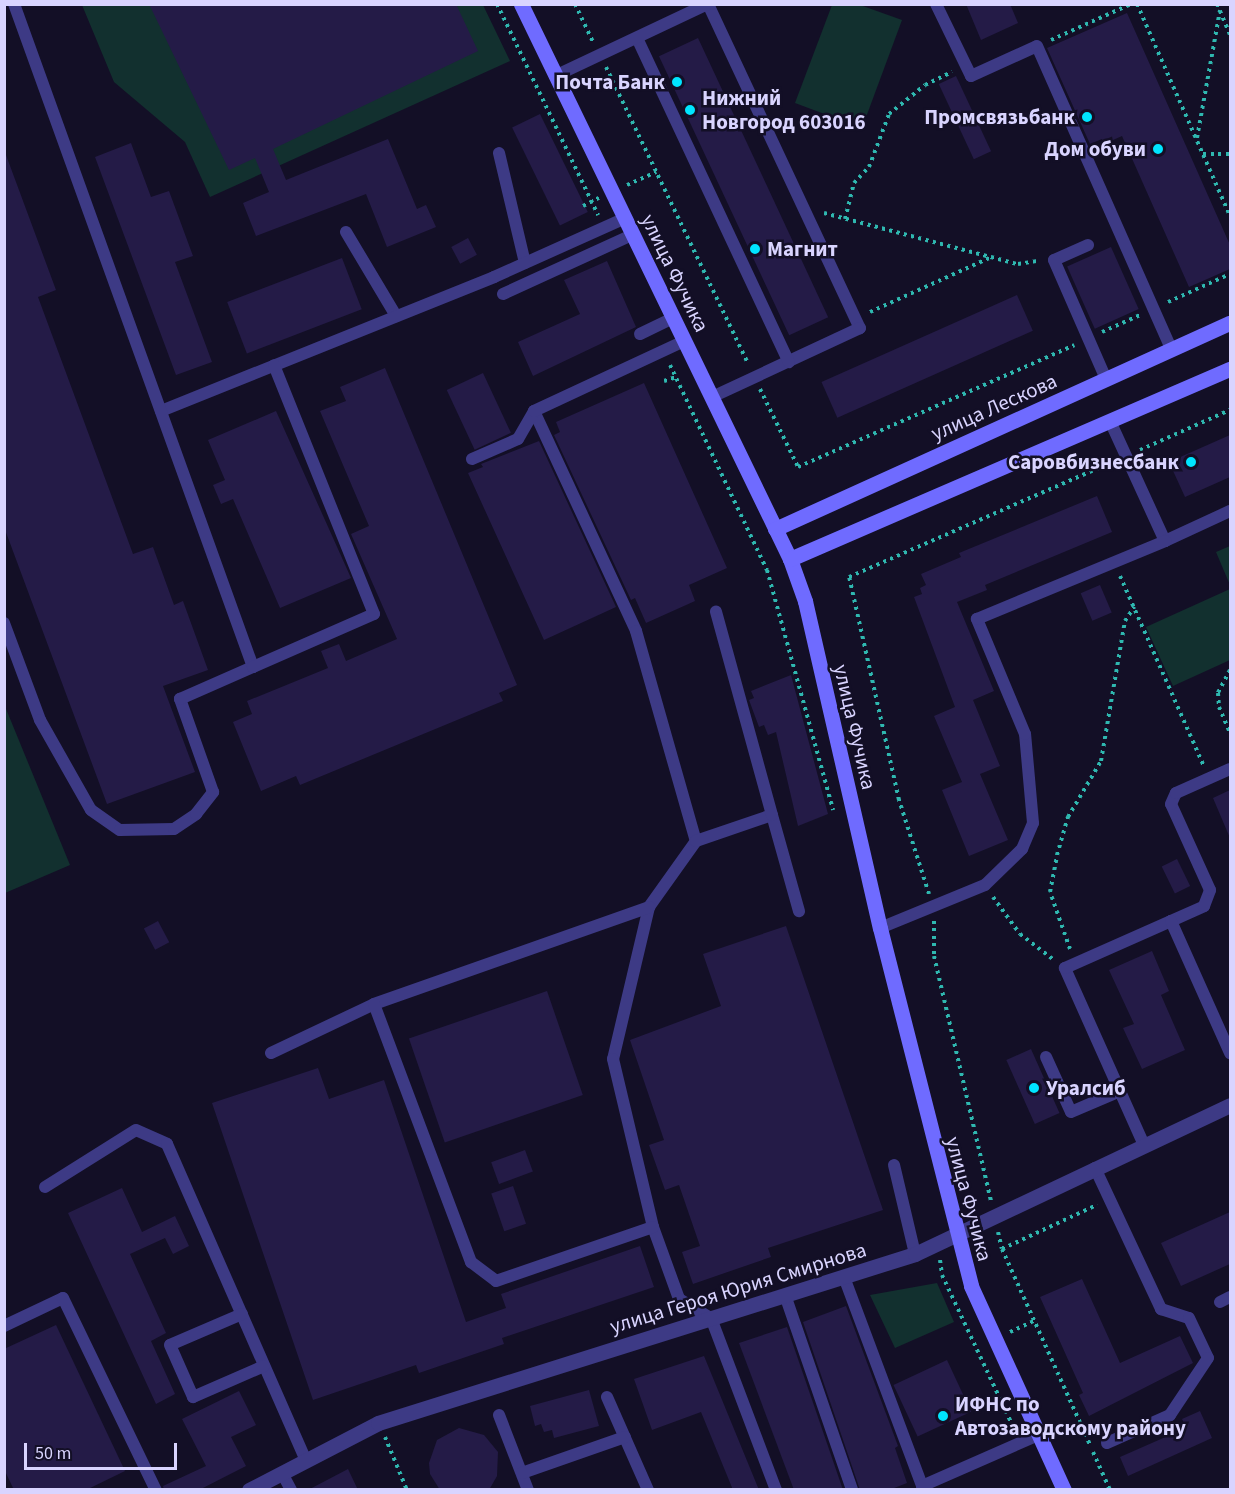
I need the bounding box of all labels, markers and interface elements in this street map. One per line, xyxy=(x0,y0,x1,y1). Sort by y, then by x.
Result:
place label: Почта Банк xyxy=(555,69,665,95)
marker: Почта Банк xyxy=(670,75,684,89)
place label: Нижний Новгород 603016 xyxy=(702,85,866,135)
marker: Нижний Новгород 603016 xyxy=(683,103,697,117)
place label: Промсвязьбанк xyxy=(924,104,1075,130)
marker: Промсвязьбанк xyxy=(1080,110,1094,124)
place label: Дом обуви xyxy=(1045,136,1146,162)
marker: Дом обуви xyxy=(1151,142,1165,156)
street label: улица Фучика xyxy=(636,210,714,336)
place label: Магнит xyxy=(767,236,838,262)
marker: Магнит xyxy=(748,242,762,256)
street label: улица Лескова xyxy=(927,368,1061,446)
place label: Саровбизнесбанк xyxy=(1008,449,1179,475)
marker: Саровбизнесбанк xyxy=(1184,455,1198,469)
street label: улица Фучика xyxy=(828,662,882,792)
place label: Уралсиб xyxy=(1046,1075,1126,1101)
marker: Уралсиб xyxy=(1027,1081,1041,1095)
street label: улица Фучика xyxy=(940,1134,998,1264)
street label: улица Героя Юрия Смирнова xyxy=(607,1237,869,1339)
place label: ИФНС по Автозаводскому району xyxy=(955,1391,1186,1441)
marker: ИФНС по Автозаводскому району xyxy=(936,1409,950,1423)
scale bar xyxy=(27,1431,180,1469)
text: 50 m xyxy=(35,1441,71,1466)

